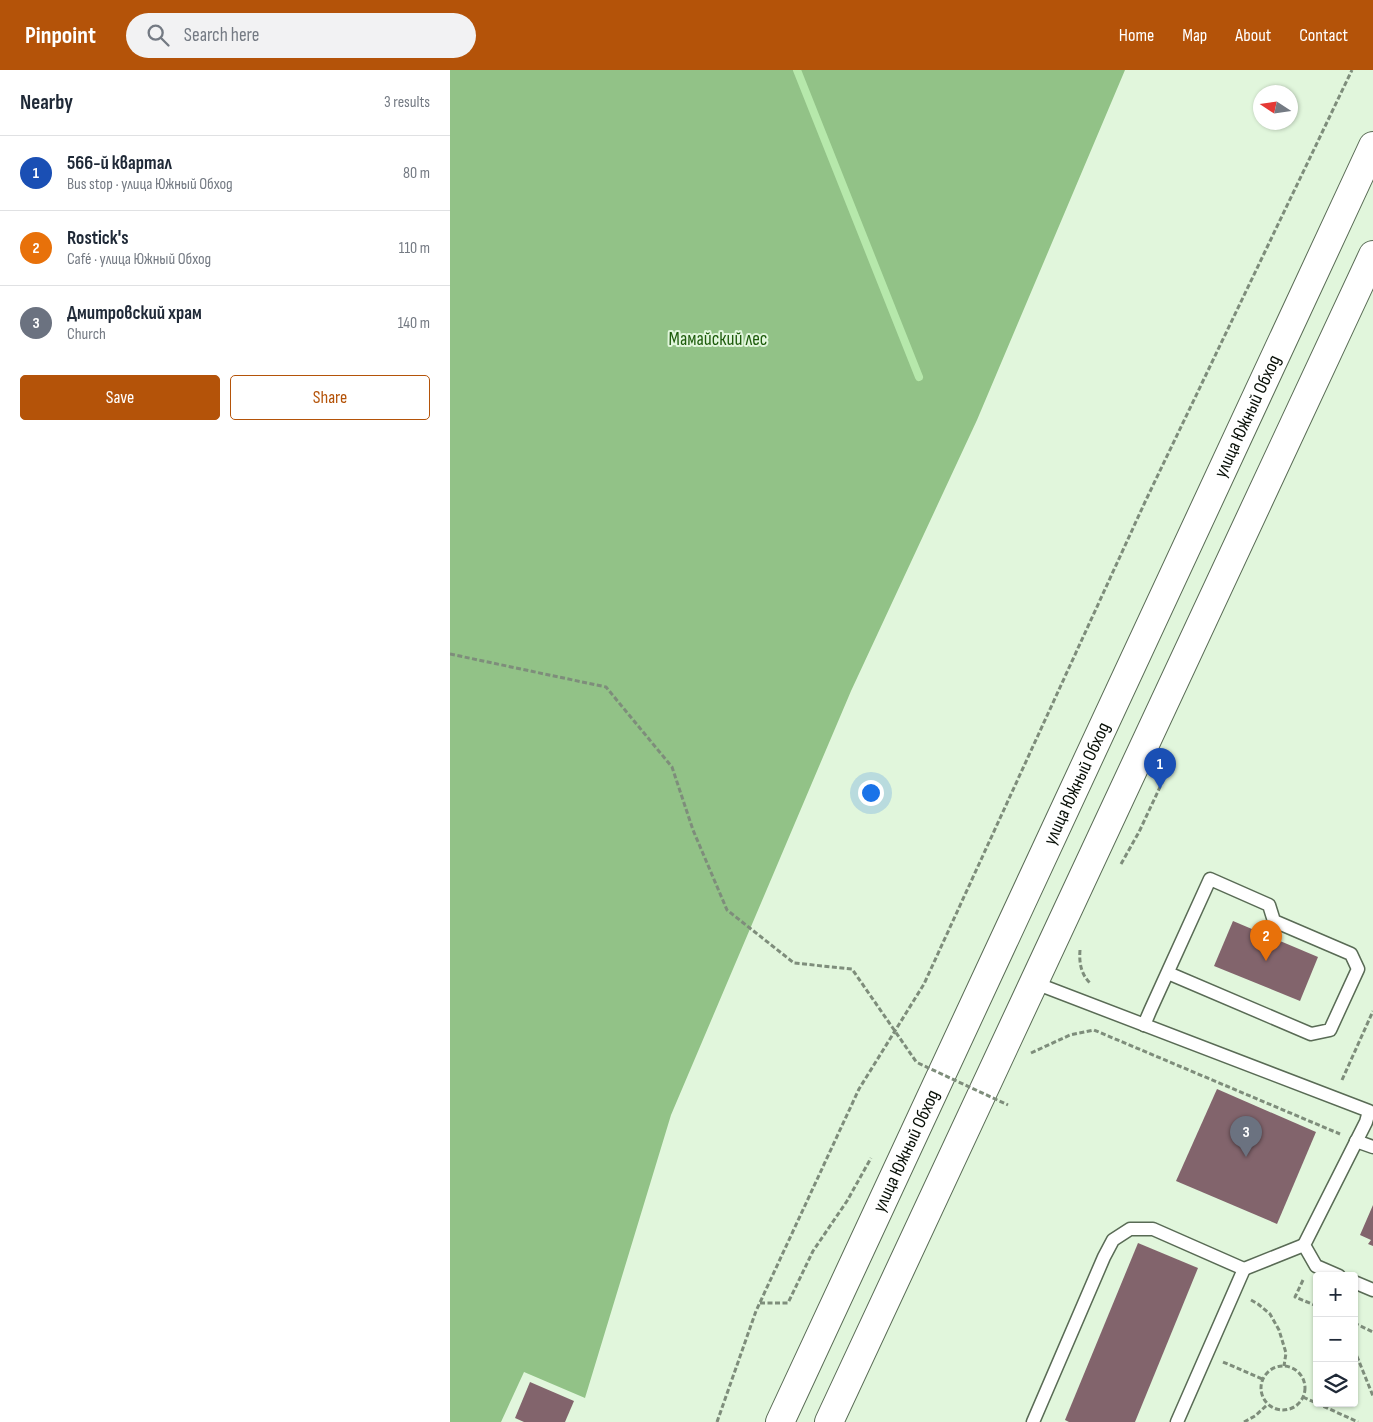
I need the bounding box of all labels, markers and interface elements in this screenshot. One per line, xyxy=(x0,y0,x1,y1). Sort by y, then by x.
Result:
search box xyxy=(126,13,476,58)
text: Pinpoint xyxy=(25,21,96,50)
icon: search xyxy=(144,21,172,49)
text: Search here xyxy=(184,24,259,47)
text: Home xyxy=(1119,25,1154,46)
text: Map xyxy=(1182,25,1207,46)
text: About xyxy=(1235,25,1271,46)
text: Contact xyxy=(1299,25,1348,46)
north arrow xyxy=(1253,85,1298,130)
text: Nearby xyxy=(20,90,73,115)
text: 3 results xyxy=(384,93,430,112)
text: 566-й квартал xyxy=(67,152,172,175)
text: 1 xyxy=(33,164,39,183)
text: 80 m xyxy=(403,164,430,183)
text: Bus stop · улица Южный Обход xyxy=(67,175,233,194)
text: Rostick's xyxy=(67,227,129,250)
text: 2 xyxy=(32,239,40,258)
text: 110 m xyxy=(399,239,430,258)
text: Café · улица Южный Обход xyxy=(67,250,211,269)
text: Дмитровский храм xyxy=(67,302,202,325)
text: 3 xyxy=(32,314,40,333)
text: 140 m xyxy=(398,314,430,333)
text: Church xyxy=(67,325,106,344)
park label: Мамайский лес xyxy=(669,328,767,351)
street label: улица Южный Обход xyxy=(1209,351,1286,481)
button: Save xyxy=(20,375,220,420)
button: Share xyxy=(230,375,430,420)
street label: улица Южный Обход xyxy=(1038,719,1115,849)
pin: 1 xyxy=(1144,748,1176,789)
your location xyxy=(858,780,884,806)
pin: 2 xyxy=(1250,920,1282,961)
street label: улица Южный Обход xyxy=(868,1086,944,1216)
pin: 3 xyxy=(1230,1116,1262,1157)
map controls xyxy=(1313,1272,1358,1407)
button: + xyxy=(1313,1272,1358,1317)
button: − xyxy=(1313,1317,1358,1362)
button: layers xyxy=(1313,1362,1358,1407)

